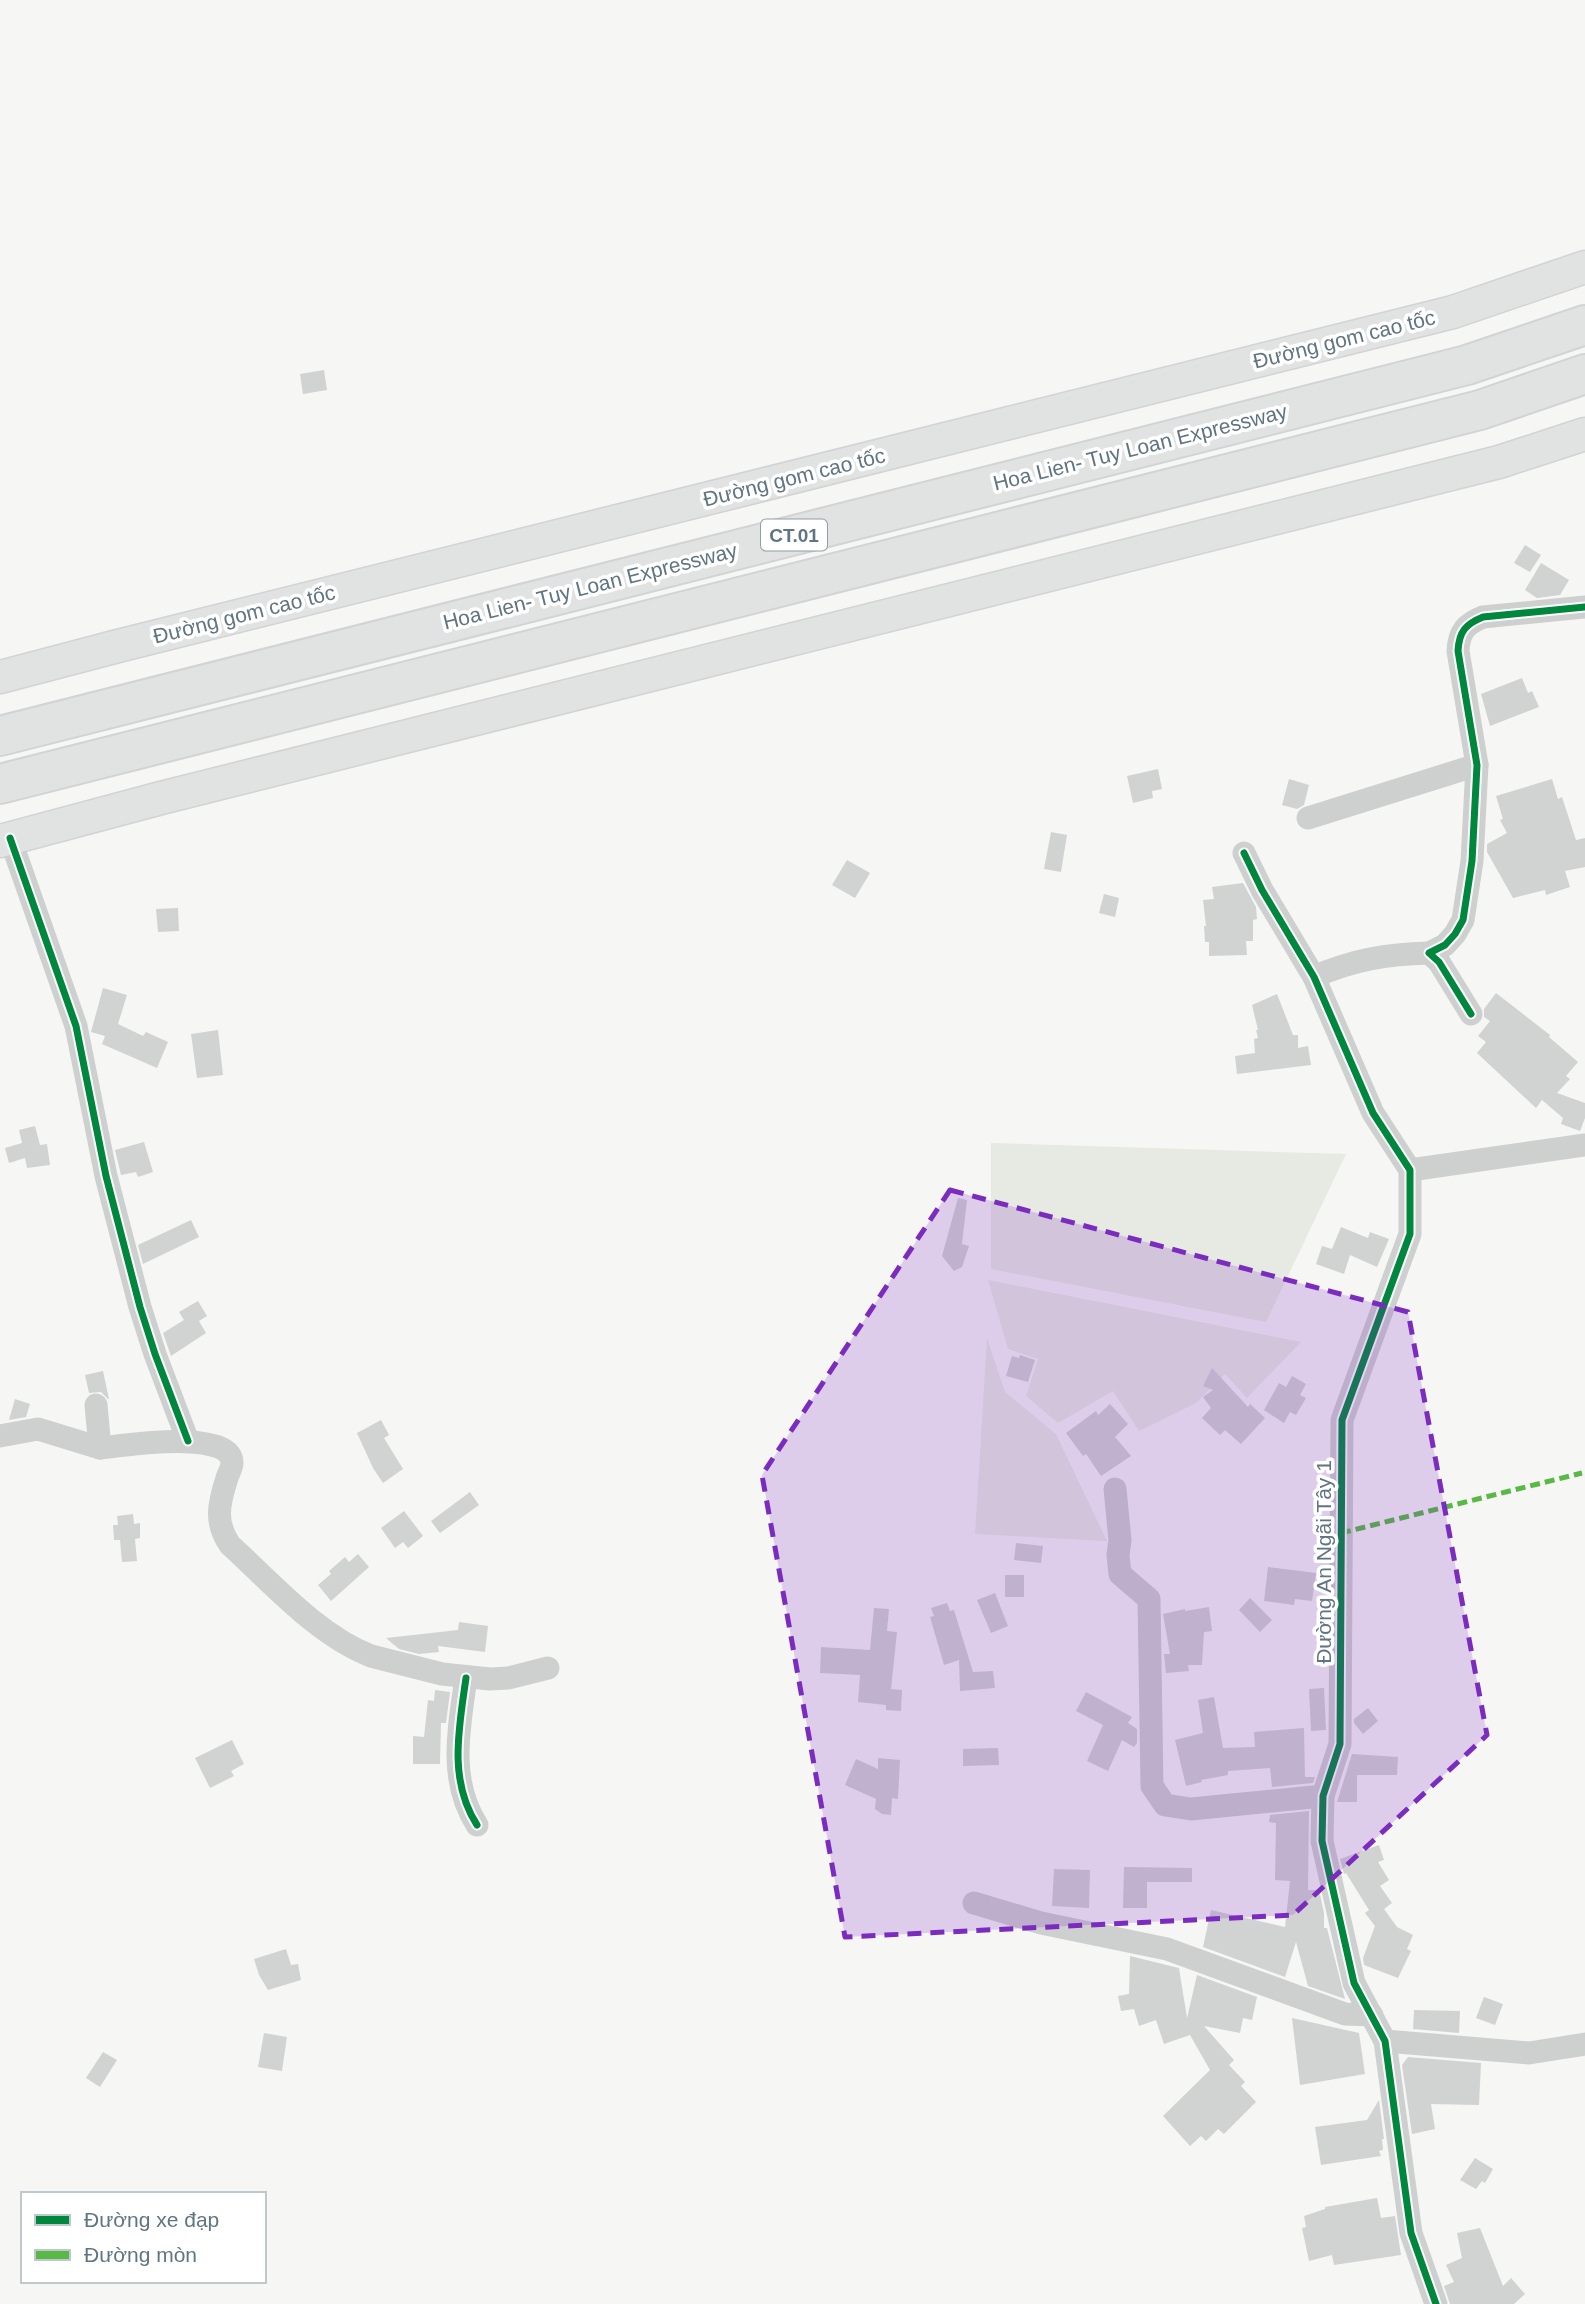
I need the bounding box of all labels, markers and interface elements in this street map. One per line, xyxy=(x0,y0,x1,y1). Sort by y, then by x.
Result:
street label: Đường gom cao tốc xyxy=(1251,305,1437,373)
street label: Hoa Lien- Tuy Loan Expressway xyxy=(991,399,1290,495)
street label: Đường gom cao tốc xyxy=(701,443,887,511)
road number: CT.01 xyxy=(761,520,827,550)
street label: Hoa Lien- Tuy Loan Expressway xyxy=(441,538,740,634)
street label: Đường gom cao tốc xyxy=(151,580,337,648)
street label: Đường An Ngãi Tây 1 xyxy=(1312,1460,1335,1664)
legend xyxy=(21,2192,266,2283)
text: Đường xe đạp xyxy=(84,2208,219,2231)
text: Đường mòn xyxy=(84,2243,197,2266)

